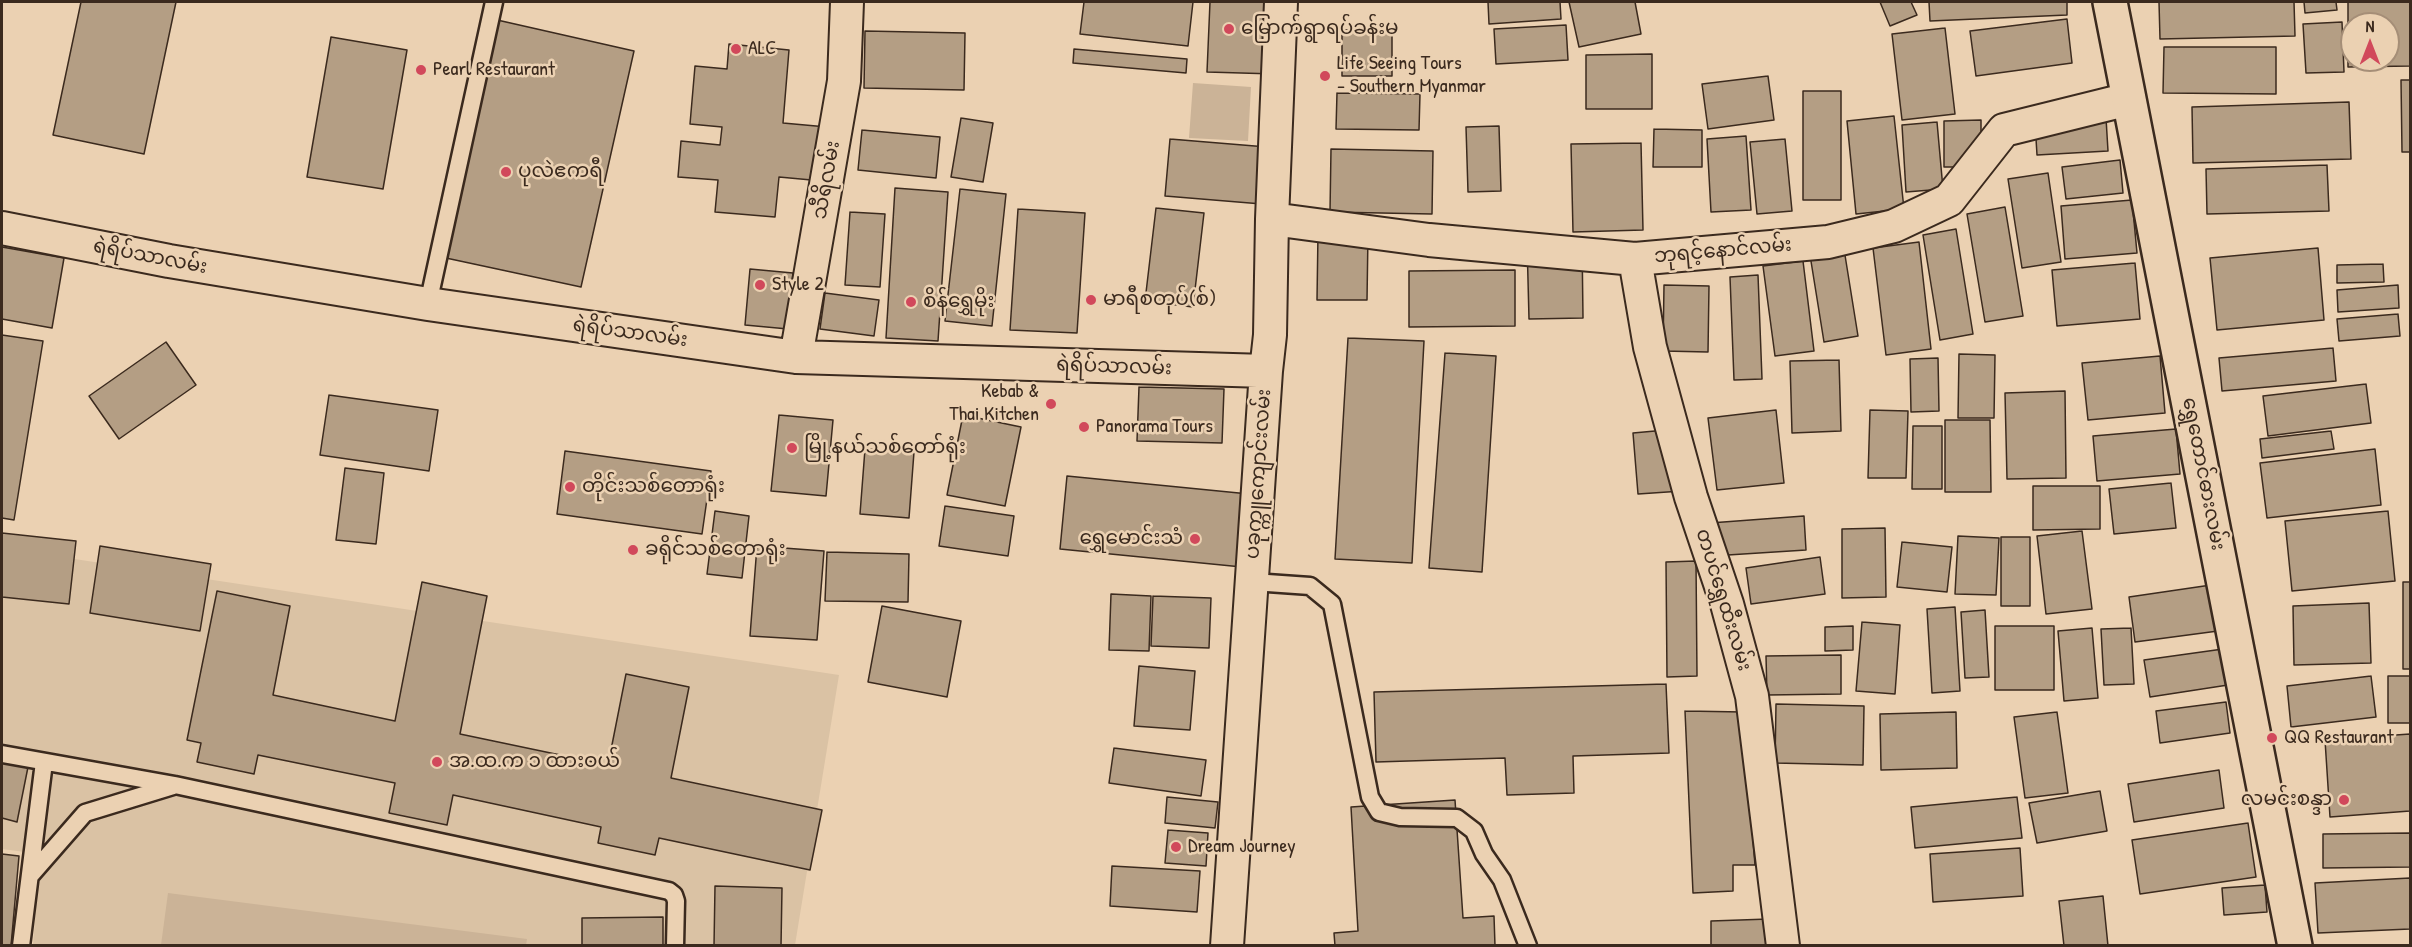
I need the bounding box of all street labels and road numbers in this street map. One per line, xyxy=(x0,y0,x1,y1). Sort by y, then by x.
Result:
street label: သီရိလမ်း xyxy=(808,139,846,221)
street label: ဘုရင့်နောင်လမ်း xyxy=(1653,233,1793,269)
street label: ရဲရိပ်သာလမ်း xyxy=(91,234,209,280)
street label: ရဲရိပ်သာလမ်း xyxy=(571,313,689,353)
street label: ရဲရိပ်သာလမ်း xyxy=(1056,353,1172,381)
street label: ပခုက္ကူကျောင်းလမ်း xyxy=(1241,388,1277,560)
street label: ရွှေတောင်ဓားလမ်း xyxy=(2176,395,2230,553)
street label: တပင်ရွှေထီးလမ်း xyxy=(1690,526,1756,674)

